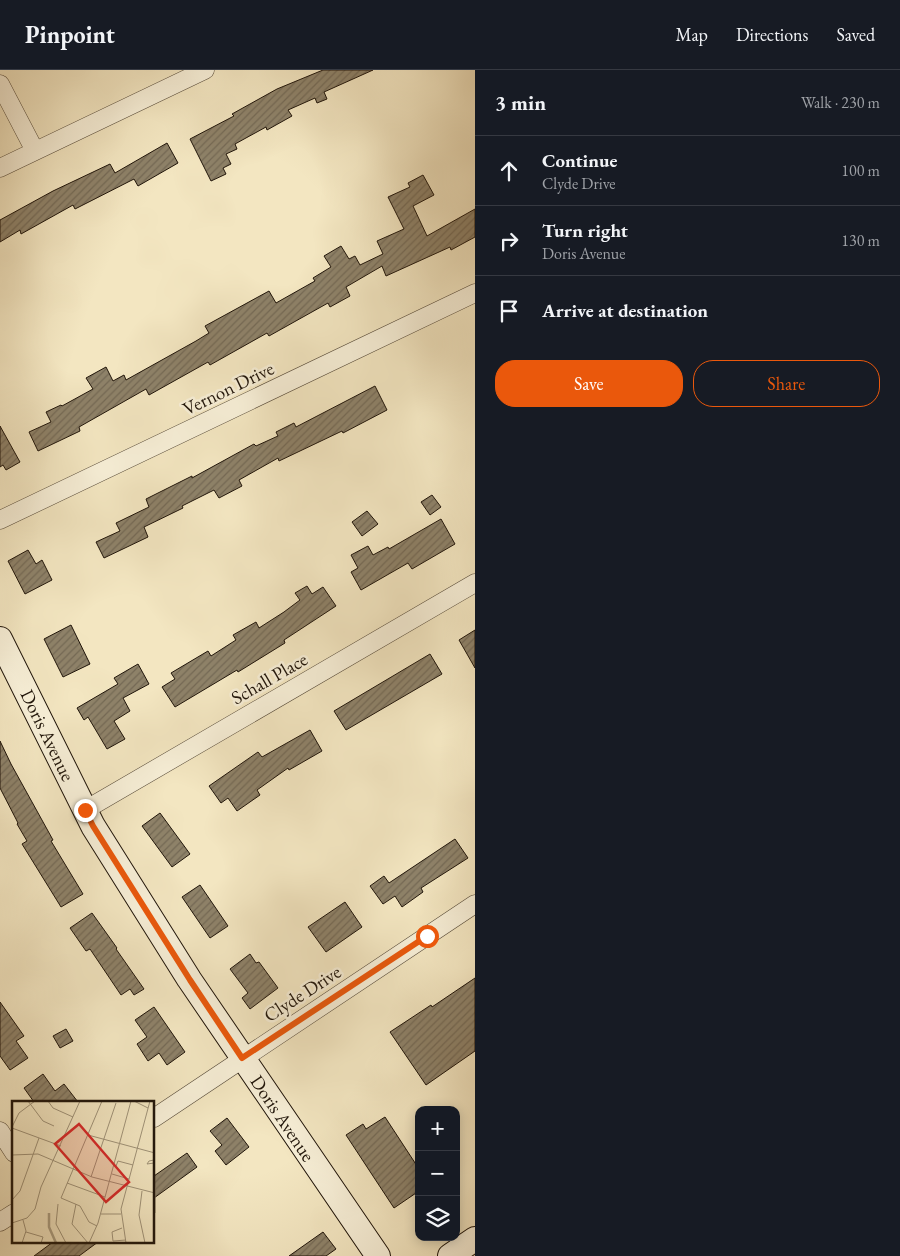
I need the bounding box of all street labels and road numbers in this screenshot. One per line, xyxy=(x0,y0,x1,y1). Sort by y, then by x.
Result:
street label: Vernon Drive xyxy=(178,356,278,421)
street label: Schall Place xyxy=(227,647,312,710)
street label: Doris Avenue xyxy=(15,685,81,785)
street label: Clyde Drive xyxy=(259,959,346,1028)
street label: Doris Avenue xyxy=(244,1070,321,1166)

